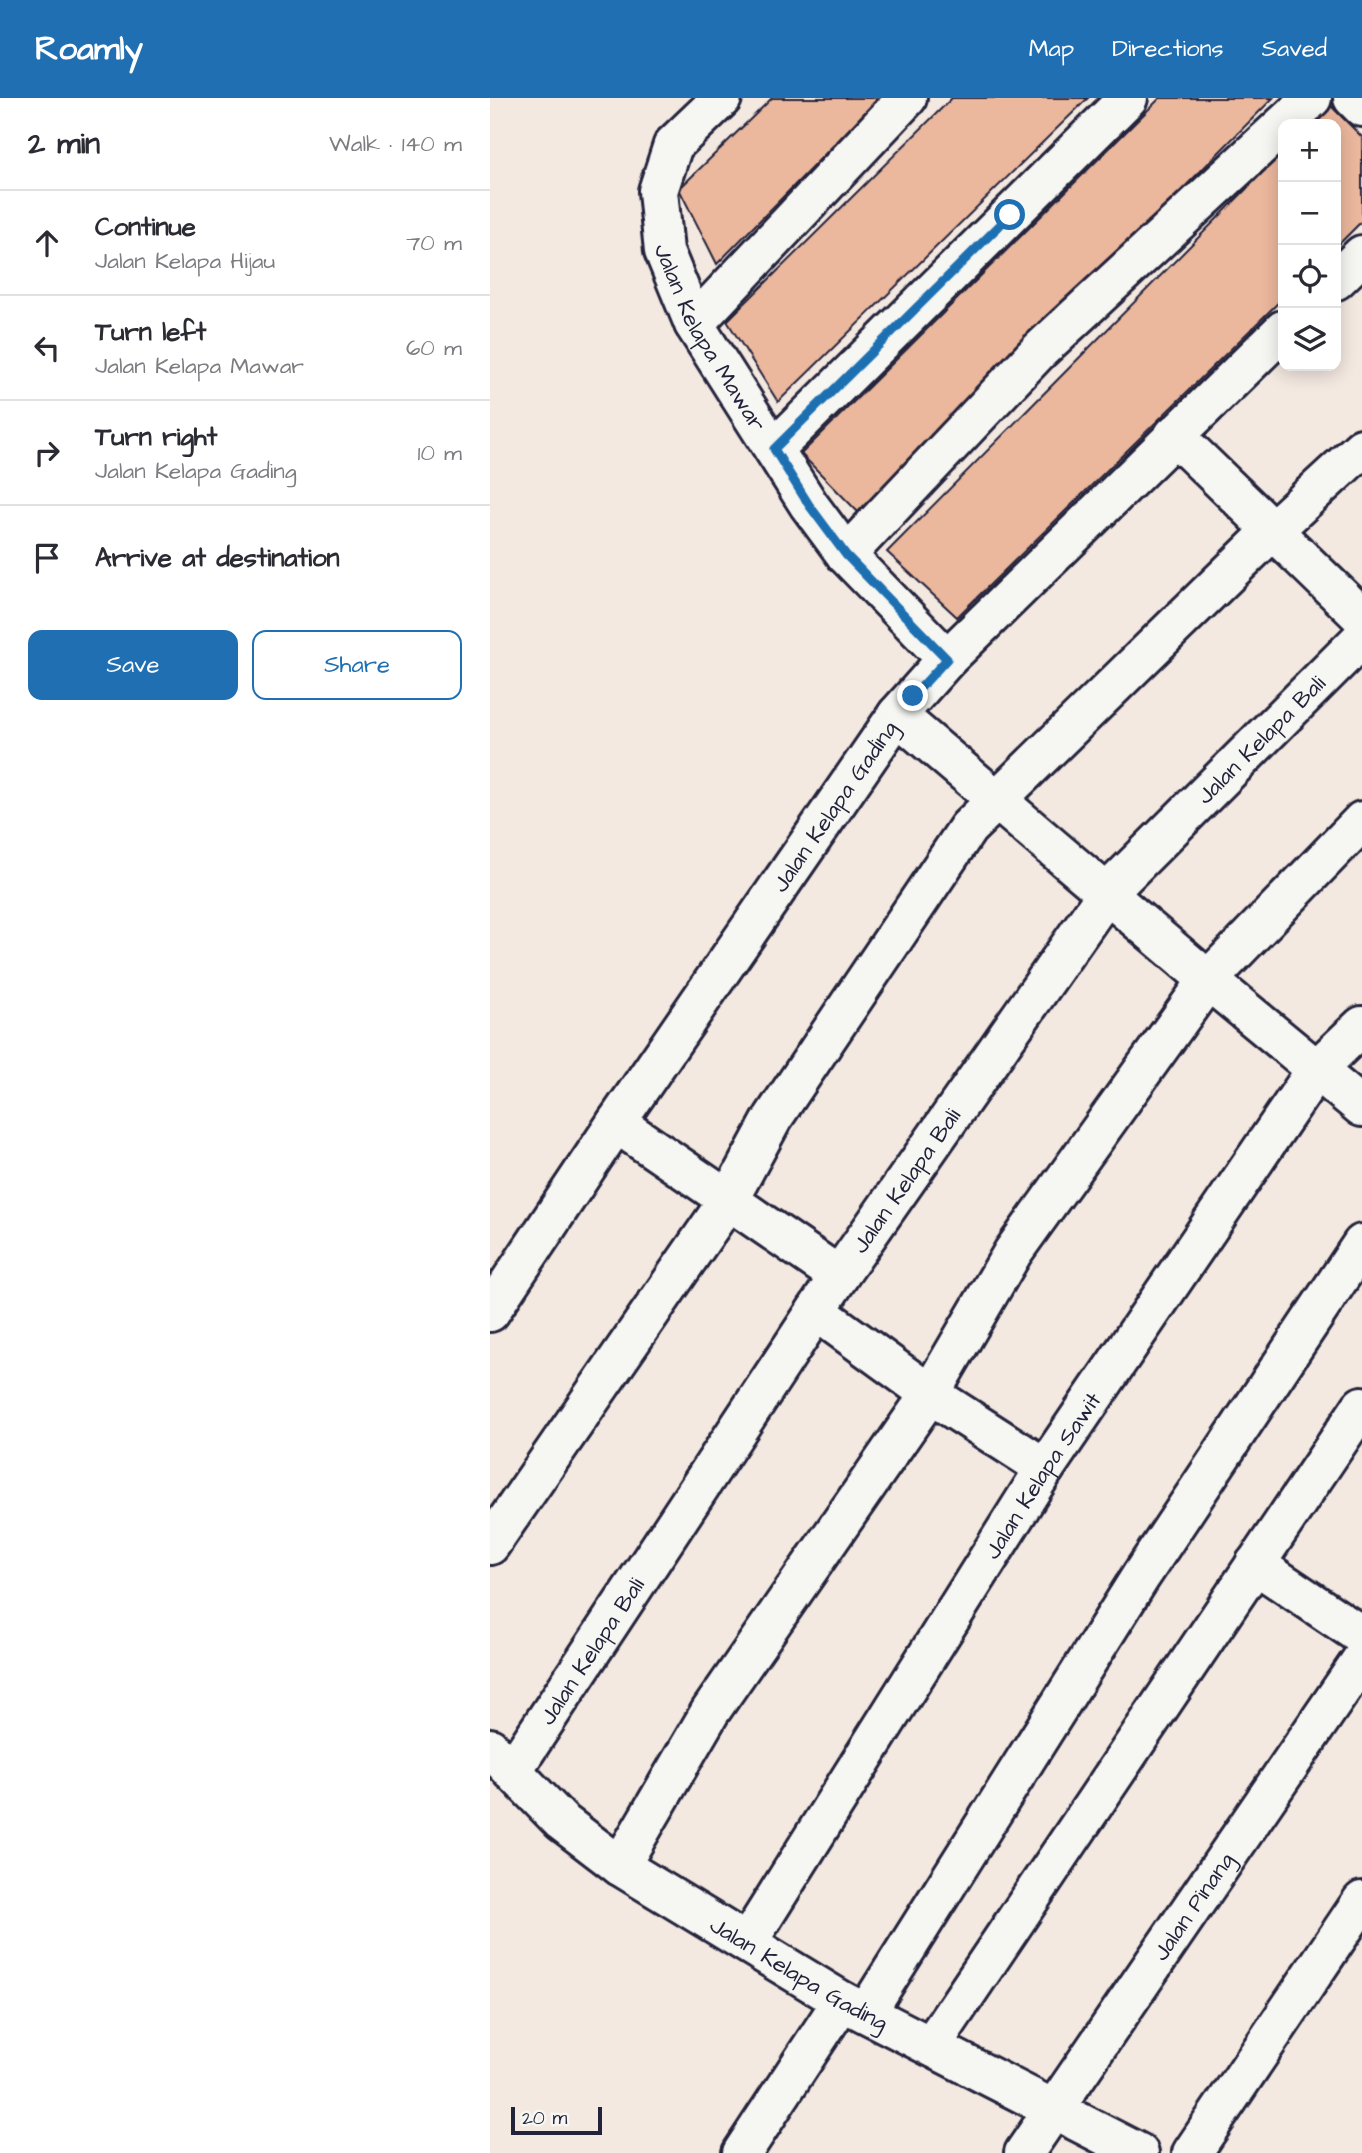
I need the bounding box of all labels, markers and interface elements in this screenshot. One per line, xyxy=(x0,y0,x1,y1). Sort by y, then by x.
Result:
text: Roamly xyxy=(35,26,143,72)
text: Map xyxy=(1029,32,1074,66)
text: Directions xyxy=(1112,32,1224,66)
text: Saved xyxy=(1262,32,1327,66)
map controls xyxy=(1278,119,1341,371)
button: + xyxy=(1278,119,1341,182)
text: 2 min xyxy=(28,123,100,165)
text: Walk · 140 m xyxy=(329,128,462,160)
button: − xyxy=(1278,182,1341,245)
route start xyxy=(994,199,1025,230)
text: Continue xyxy=(95,209,196,245)
icon: ahead xyxy=(28,224,66,262)
text: 70 m xyxy=(406,227,462,259)
street label: Jalan Kelapa Mawar xyxy=(646,243,773,438)
text: Jalan Kelapa Hijau xyxy=(95,245,275,277)
button: locate xyxy=(1278,245,1341,308)
button: layers xyxy=(1278,308,1341,371)
text: Turn left xyxy=(95,314,206,350)
icon: left xyxy=(28,329,66,367)
text: 60 m xyxy=(406,332,462,364)
text: Jalan Kelapa Mawar xyxy=(95,350,304,382)
text: Turn right xyxy=(95,419,217,455)
icon: right xyxy=(28,434,66,472)
text: 10 m xyxy=(417,437,462,469)
text: Jalan Kelapa Gading xyxy=(95,455,297,487)
icon: arrive xyxy=(28,539,66,577)
text: Arrive at destination xyxy=(95,540,340,576)
button: Save xyxy=(28,630,238,700)
button: Share xyxy=(252,630,462,700)
street label: Jalan Kelapa Bali xyxy=(1190,668,1333,812)
route end xyxy=(897,680,928,711)
street label: Jalan Kelapa Gading xyxy=(765,714,906,899)
street label: Jalan Kelapa Bali xyxy=(845,1101,969,1260)
street label: Jalan Kelapa Sawit xyxy=(977,1386,1109,1565)
street label: Jalan Kelapa Bali xyxy=(532,1571,653,1731)
street label: Jalan Pinang xyxy=(1145,1846,1243,1967)
street label: Jalan Kelapa Gading xyxy=(704,1909,893,2040)
scale bar xyxy=(511,2104,602,2136)
text: 20 m xyxy=(522,2105,567,2132)

